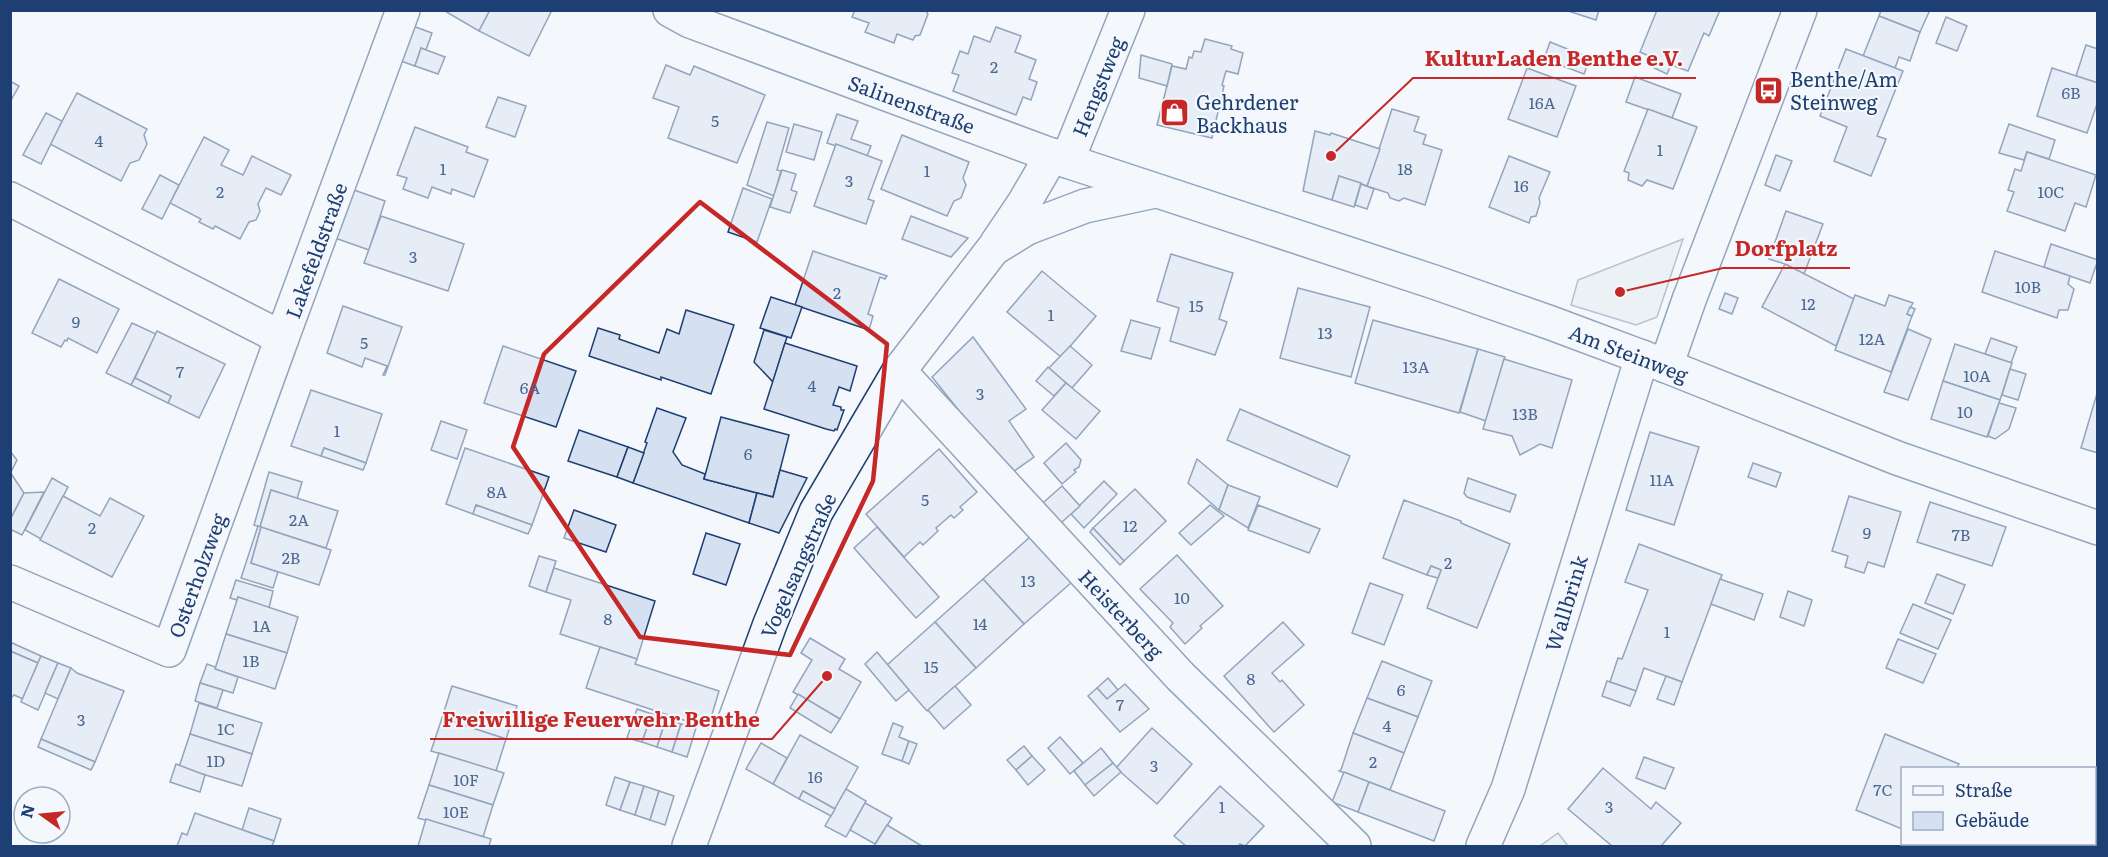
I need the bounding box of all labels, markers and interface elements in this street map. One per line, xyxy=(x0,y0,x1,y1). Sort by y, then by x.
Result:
street label: Hengstweg xyxy=(1063,31,1131,141)
callout: KulturLaden Benthe e.V. xyxy=(1413,39,1696,78)
text: KulturLaden Benthe e.V. xyxy=(1425,41,1683,72)
house number: 2 xyxy=(990,54,998,78)
place label: Benthe/Am Steinweg xyxy=(1790,63,1898,116)
street label: Salinenstraße xyxy=(844,66,980,140)
bus stop icon: Benthe/Am Steinweg xyxy=(1753,74,1785,106)
house number: 6B xyxy=(2061,80,2081,104)
place label: Gehrdener Backhaus xyxy=(1196,86,1299,139)
house number: 16A xyxy=(1529,90,1556,114)
shop icon: Gehrdener Backhaus xyxy=(1159,97,1191,129)
house number: 5 xyxy=(711,108,719,132)
house number: 4 xyxy=(95,128,104,152)
house number: 1 xyxy=(1657,137,1664,161)
house number: 1 xyxy=(440,156,447,180)
house number: 18 xyxy=(1397,156,1413,180)
house number: 1 xyxy=(924,158,931,182)
house number: 3 xyxy=(845,168,853,192)
house number: 16 xyxy=(1513,173,1529,197)
street label: Lakefeldstraße xyxy=(276,178,354,322)
house number: 2 xyxy=(216,179,224,203)
house number: 10C xyxy=(2038,179,2064,203)
callout: Dorfplatz xyxy=(1723,229,1850,268)
text: Dorfplatz xyxy=(1735,231,1837,262)
house number: 3 xyxy=(409,244,417,268)
house number: 10B xyxy=(2015,274,2041,298)
house number: 2 xyxy=(833,280,841,304)
house number: 12 xyxy=(1801,291,1815,315)
house number: 15 xyxy=(1189,293,1203,317)
house number: 1 xyxy=(1048,302,1055,326)
house number: 9 xyxy=(72,309,80,333)
street label: Am Steinweg xyxy=(1565,316,1694,389)
house number: 13 xyxy=(1317,320,1333,344)
house number: 12A xyxy=(1859,326,1885,350)
house number: 5 xyxy=(360,330,368,354)
house number: 13A xyxy=(1403,354,1430,378)
house number: 7 xyxy=(176,359,184,383)
house number: 10A xyxy=(1963,363,1991,387)
house number: 4 xyxy=(808,373,817,397)
house number: 6A xyxy=(520,375,540,399)
house number: 3 xyxy=(976,381,984,405)
house number: 10 xyxy=(1957,399,1973,423)
house number: 13B xyxy=(1512,401,1538,425)
house number: 1 xyxy=(334,418,341,442)
house number: 6 xyxy=(744,441,753,465)
house number: 11A xyxy=(1650,467,1675,491)
house number: 8A xyxy=(487,479,508,503)
street label: Vogelsangstraße xyxy=(752,487,842,643)
house number: 5 xyxy=(921,487,929,511)
house number: 2A xyxy=(289,507,309,531)
street label: Osterholzweg xyxy=(160,508,233,642)
house number: 12 xyxy=(1123,513,1137,537)
house number: 2 xyxy=(88,515,96,539)
house number: 9 xyxy=(1863,520,1871,544)
house number: 7B xyxy=(1952,522,1970,546)
house number: 2B xyxy=(282,545,300,569)
house number: 2 xyxy=(1444,550,1452,574)
street label: Wallbrink xyxy=(1536,550,1594,655)
street label: Heisterberg xyxy=(1073,562,1172,665)
house number: 13 xyxy=(1020,568,1036,592)
house number: 10 xyxy=(1174,585,1190,609)
house number: 8 xyxy=(604,606,613,630)
house number: 14 xyxy=(973,611,988,635)
house number: 1A xyxy=(253,613,271,637)
house number: 1 xyxy=(1664,619,1671,643)
house number: 1B xyxy=(242,648,260,672)
house number: 15 xyxy=(924,654,938,678)
house number: 8 xyxy=(1247,666,1256,690)
house number: 6 xyxy=(1397,677,1406,701)
house number: 7 xyxy=(1116,692,1124,716)
callout: Freiwillige Feuerwehr Benthe xyxy=(430,700,772,739)
text: Freiwillige Feuerwehr Benthe xyxy=(442,702,760,733)
house number: 3 xyxy=(77,707,85,731)
house number: 4 xyxy=(1383,713,1392,737)
house number: 1C xyxy=(217,716,235,740)
house number: 1D xyxy=(207,748,225,772)
house number: 2 xyxy=(1369,749,1377,773)
house number: 3 xyxy=(1150,753,1158,777)
house number: 16 xyxy=(807,764,823,788)
house number: 10F xyxy=(453,767,479,791)
legend xyxy=(1901,767,2096,845)
text: Straße xyxy=(1955,776,2012,803)
house number: 7C xyxy=(1873,777,1893,801)
north arrow xyxy=(12,785,72,845)
house number: 1 xyxy=(1219,794,1226,818)
house number: 3 xyxy=(1605,794,1613,818)
house number: 10E xyxy=(443,799,469,823)
text: N xyxy=(13,801,40,820)
text: Gebäude xyxy=(1955,806,2029,833)

